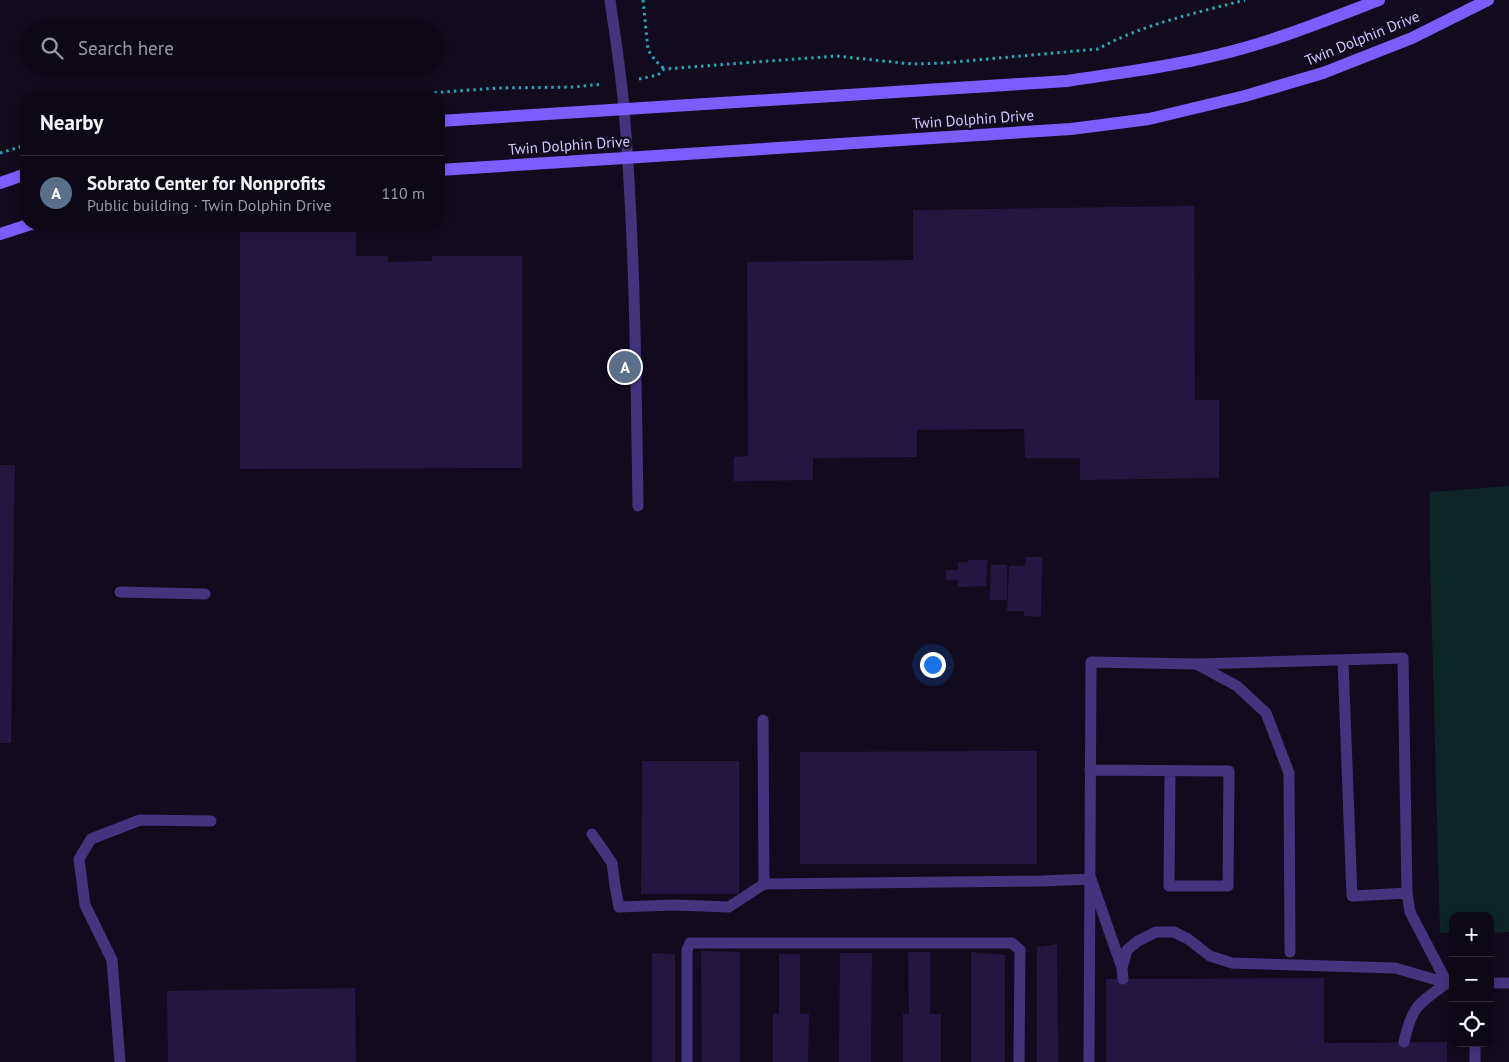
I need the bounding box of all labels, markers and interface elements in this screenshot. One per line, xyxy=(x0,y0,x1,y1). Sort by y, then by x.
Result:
street label: Twin Dolphin Drive xyxy=(1302,6,1422,70)
search box xyxy=(20,20,445,75)
icon: search xyxy=(38,34,66,62)
text: Search here xyxy=(78,36,174,60)
street label: Twin Dolphin Drive xyxy=(911,105,1035,133)
text: Nearby xyxy=(40,109,103,136)
street label: Twin Dolphin Drive xyxy=(507,131,631,159)
text: Sobrato Center for Nonprofits xyxy=(87,171,325,195)
text: A xyxy=(51,183,61,203)
text: 110 m xyxy=(382,183,425,203)
text: Public building · Twin Dolphin Drive xyxy=(87,195,332,215)
pin: A xyxy=(609,348,641,386)
your location xyxy=(920,652,946,678)
map controls xyxy=(1449,912,1494,1047)
button: + xyxy=(1449,912,1494,957)
button: − xyxy=(1449,957,1494,1002)
button: locate xyxy=(1449,1002,1494,1047)

